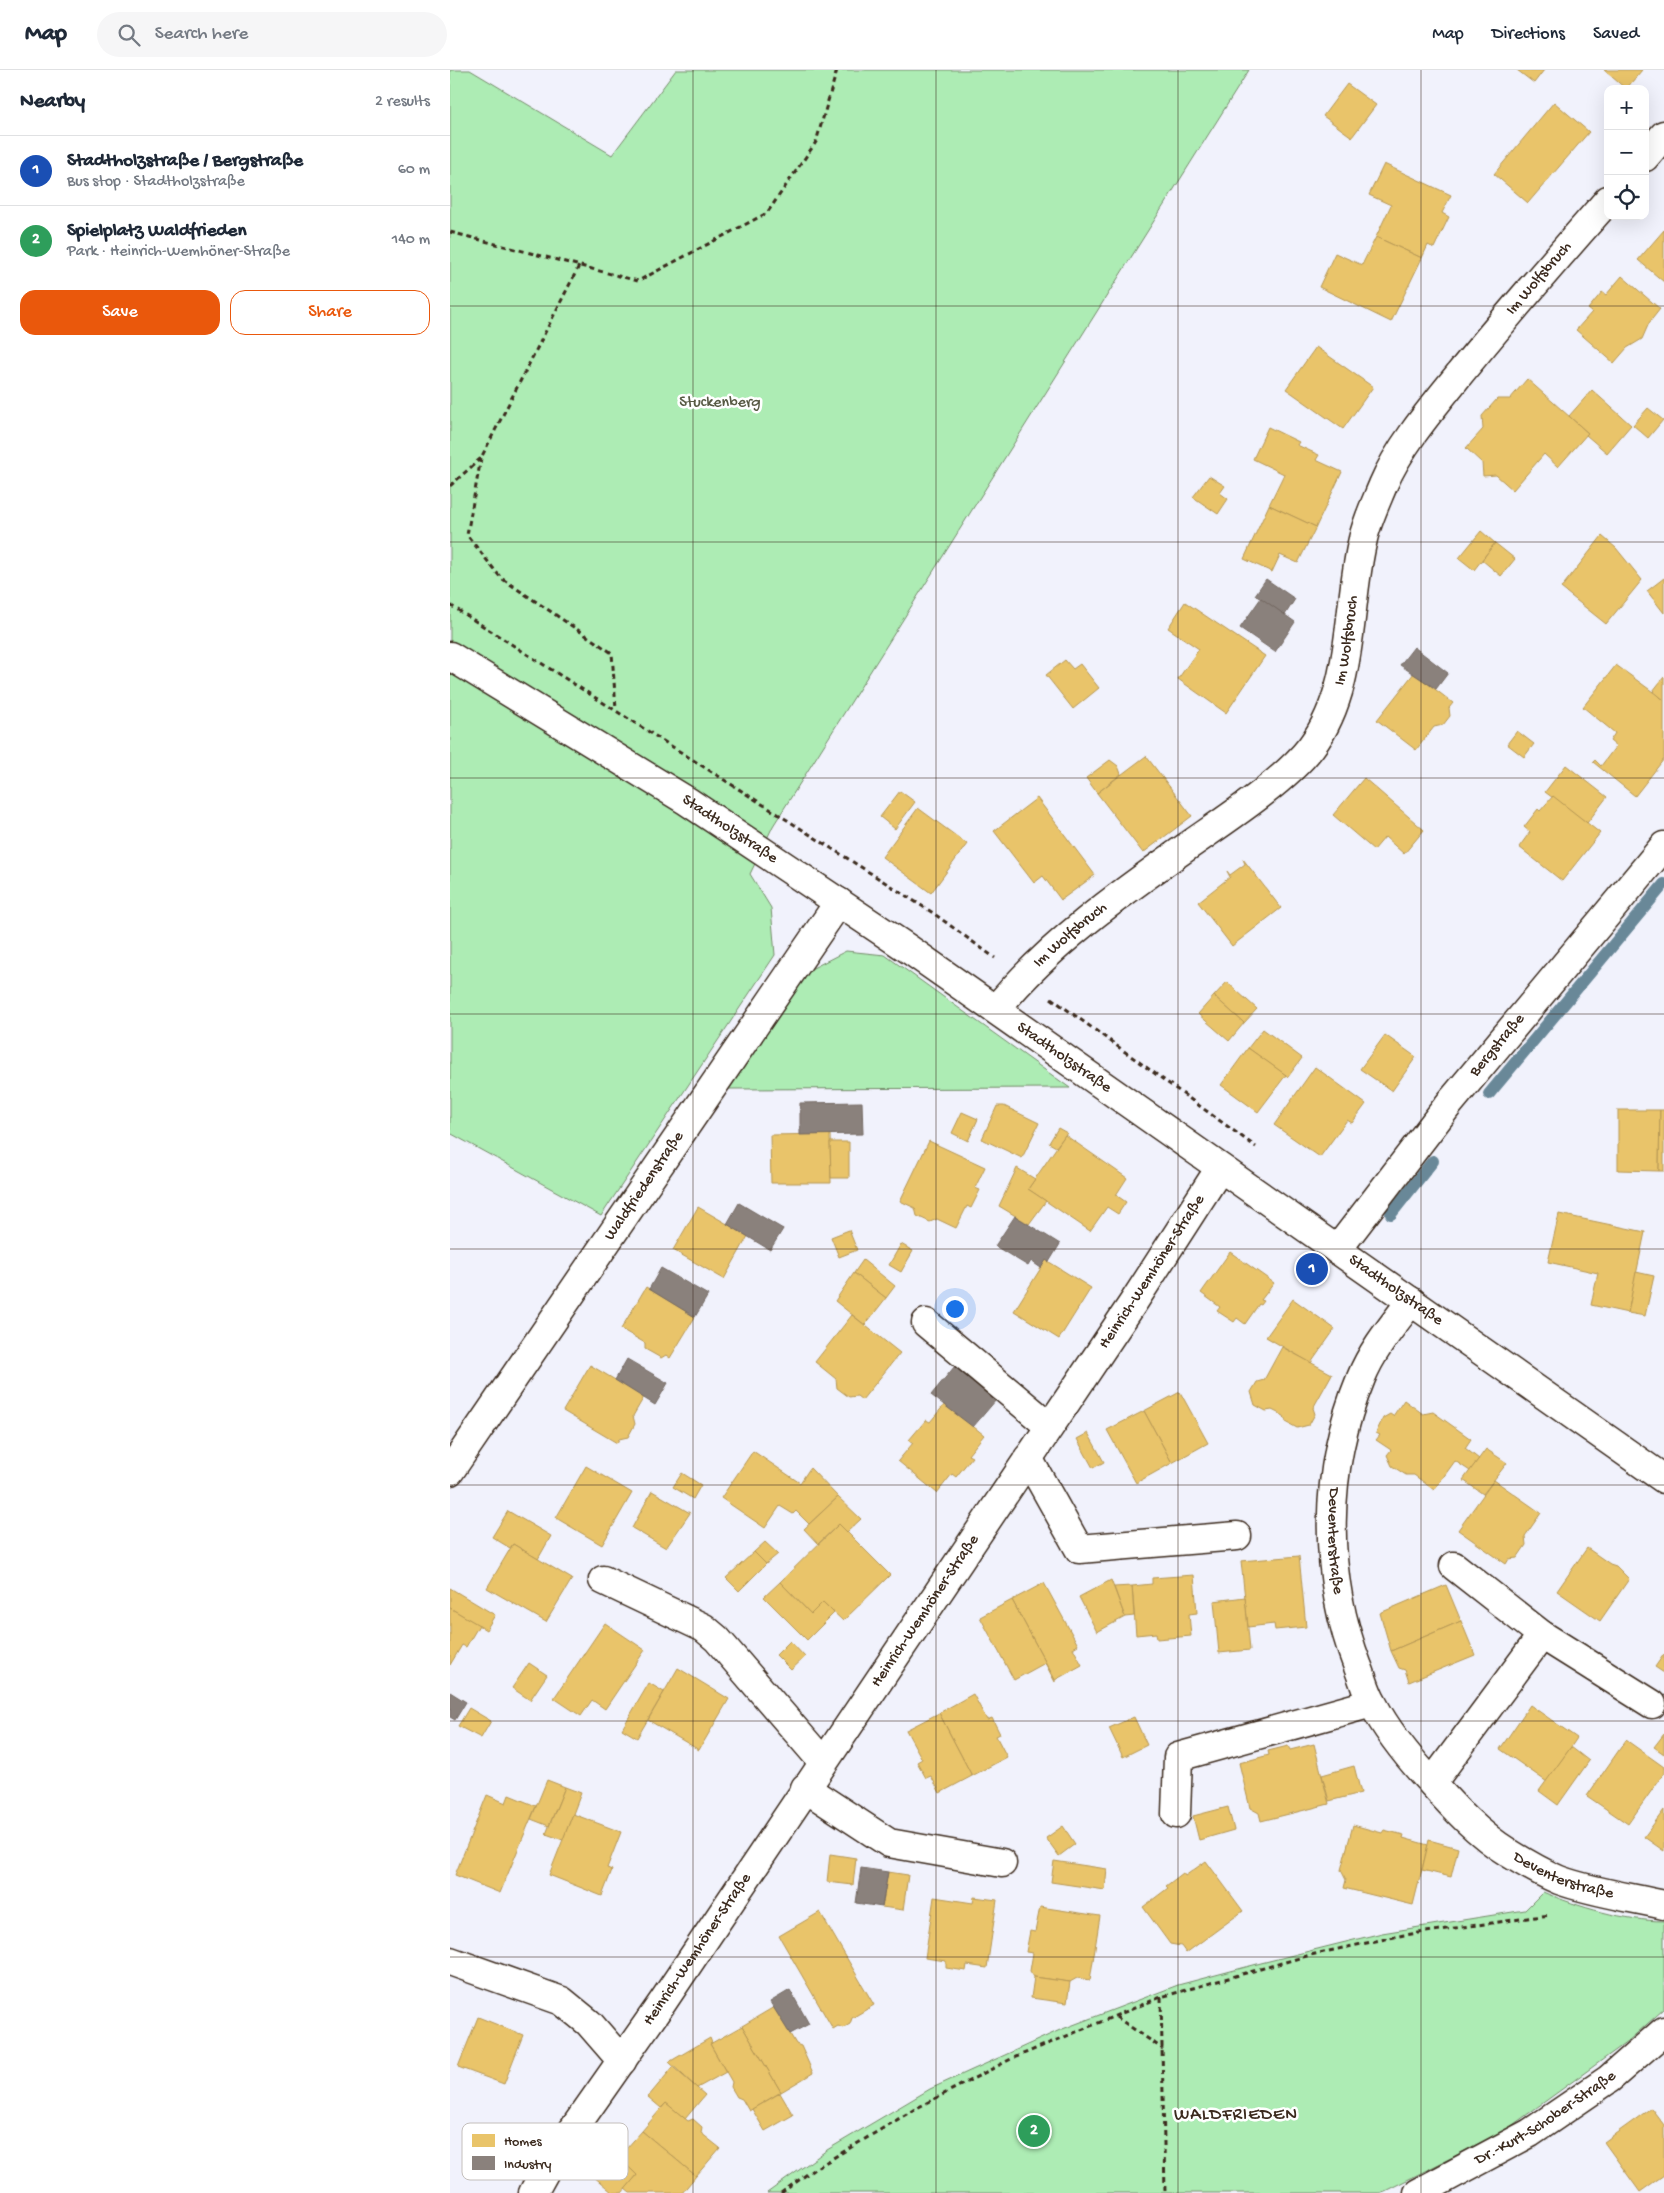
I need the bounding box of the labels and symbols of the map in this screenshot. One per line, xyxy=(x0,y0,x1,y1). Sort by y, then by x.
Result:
street label: Im Wolfsbruch xyxy=(1502,238,1577,319)
park label: Stuckenberg xyxy=(679,394,761,413)
street label: Im Wolfsbruch xyxy=(1331,594,1363,688)
street label: Stadtholzstraße xyxy=(678,791,782,869)
street label: Im Wolfsbruch xyxy=(1030,898,1112,972)
street label: Bergstraße xyxy=(1465,1010,1530,1082)
street label: Stadtholzstraße xyxy=(1013,1018,1115,1098)
street label: Waldfriedenstraße xyxy=(601,1127,689,1244)
street label: Heinrich-Wemhöner-Straße xyxy=(1095,1191,1210,1353)
pin: 1 xyxy=(1296,1250,1328,1288)
street label: Stadtholzstraße xyxy=(1344,1251,1447,1331)
your location xyxy=(942,1296,968,1322)
street label: Deventerstraße xyxy=(1322,1486,1347,1597)
street label: Heinrich-Wemhöner-Straße xyxy=(867,1531,984,1691)
street label: Deventerstraße xyxy=(1508,1847,1616,1904)
street label: Heinrich-Wemhöner-Straße xyxy=(639,1869,756,2030)
street label: Dr.-Kurt-Schober-Straße xyxy=(1471,2067,1621,2171)
district label: WALDFRIEDEN xyxy=(1174,2105,1298,2126)
pin: 2 xyxy=(1018,2112,1050,2150)
legend xyxy=(462,2123,628,2180)
text: Homes xyxy=(504,2134,542,2151)
text: Industry xyxy=(504,2157,552,2174)

